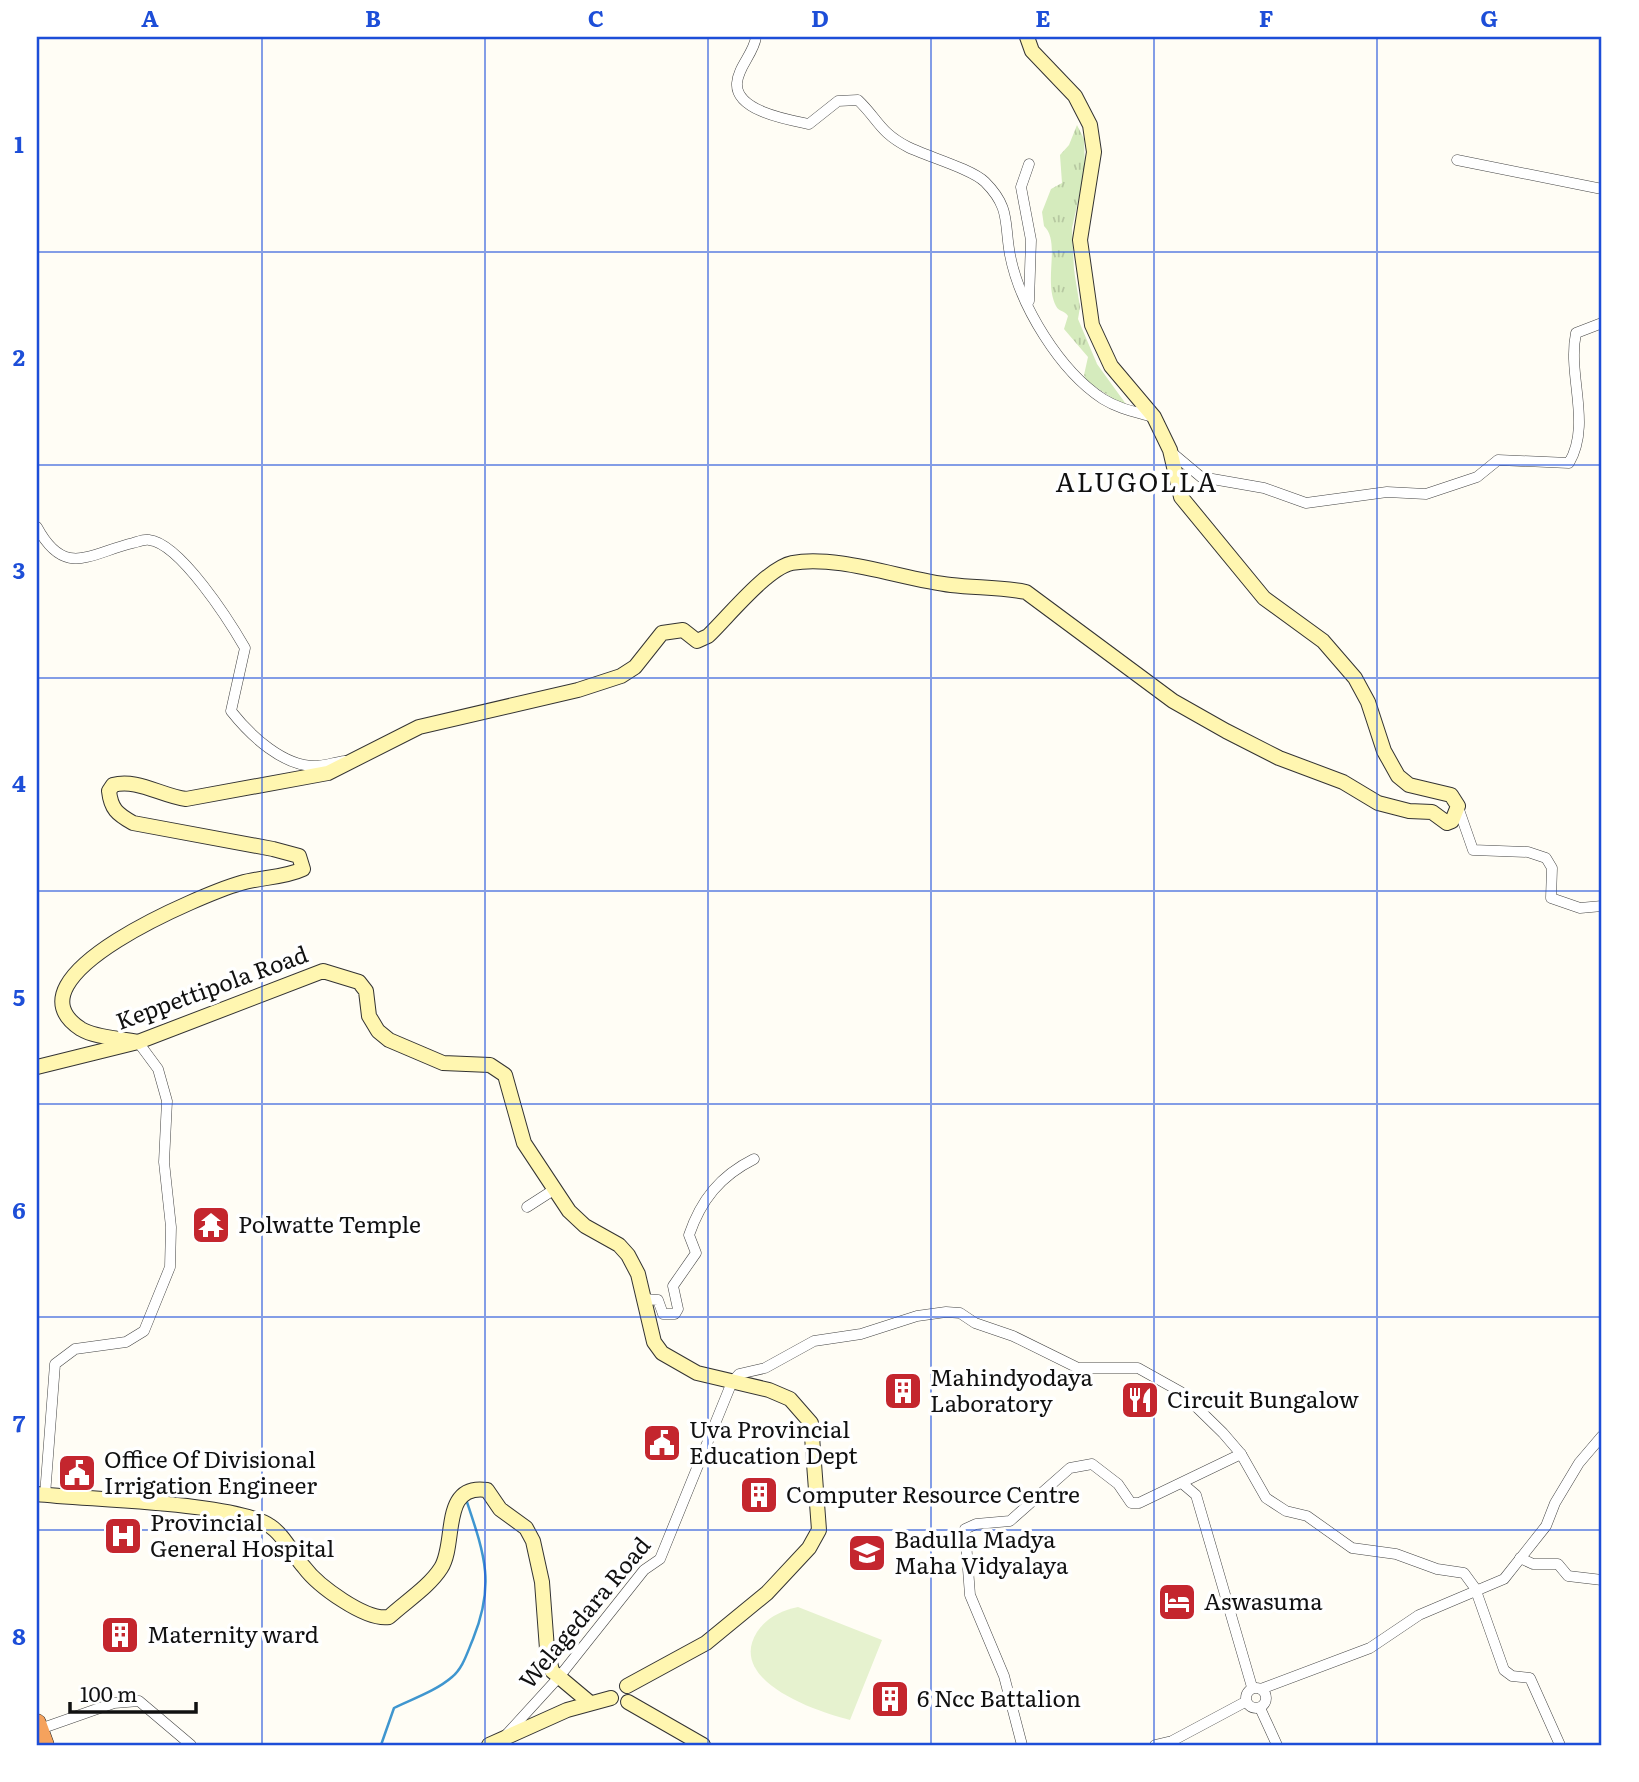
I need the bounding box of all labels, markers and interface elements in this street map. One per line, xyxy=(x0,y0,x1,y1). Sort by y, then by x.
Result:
text: A xyxy=(141,0,159,34)
text: B xyxy=(365,0,381,34)
text: C xyxy=(588,0,604,34)
text: D xyxy=(811,0,829,34)
text: E xyxy=(1035,0,1051,34)
text: F xyxy=(1259,0,1274,34)
text: G xyxy=(1480,0,1498,34)
text: 1 xyxy=(14,126,24,160)
text: 2 xyxy=(13,339,25,373)
district label: ALUGOLLA xyxy=(1056,461,1218,500)
text: 3 xyxy=(13,552,25,586)
text: 4 xyxy=(12,765,26,799)
street label: Keppettipola Road xyxy=(110,936,312,1037)
text: 5 xyxy=(13,979,25,1013)
text: 6 xyxy=(12,1192,26,1226)
temple icon: Polwatte Temple xyxy=(190,1204,232,1246)
place label: Polwatte Temple xyxy=(238,1206,421,1240)
place label: Mahindyodaya Laboratory xyxy=(930,1359,1094,1419)
building icon: Mahindyodaya Laboratory xyxy=(882,1370,924,1412)
restaurant icon: Circuit Bungalow xyxy=(1119,1379,1161,1421)
place label: Circuit Bungalow xyxy=(1167,1381,1359,1415)
text: 7 xyxy=(13,1405,26,1439)
place label: Uva Provincial Education Dept xyxy=(689,1411,858,1471)
public building icon: Uva Provincial Education Dept xyxy=(641,1422,683,1464)
place label: Office Of Divisional Irrigation Engineer xyxy=(104,1441,317,1501)
public building icon: Office Of Divisional Irrigation Engineer xyxy=(56,1452,98,1494)
building icon: Computer Resource Centre xyxy=(738,1474,780,1516)
place label: Computer Resource Centre xyxy=(786,1476,1080,1510)
place label: Provincial General Hospital xyxy=(150,1504,335,1564)
hospital icon: Provincial General Hospital xyxy=(102,1515,144,1557)
place label: Badulla Madya Maha Vidyalaya xyxy=(894,1521,1069,1581)
street label: Welagedara Road xyxy=(510,1528,657,1695)
school or university icon: Badulla Madya Maha Vidyalaya xyxy=(846,1532,888,1574)
hotel icon: Aswasuma xyxy=(1156,1581,1198,1623)
place label: Aswasuma xyxy=(1204,1583,1323,1617)
building icon: Maternity ward xyxy=(99,1614,141,1656)
place label: Maternity ward xyxy=(147,1616,319,1650)
text: 8 xyxy=(12,1618,26,1652)
scale bar xyxy=(70,1670,196,1714)
text: 100 m xyxy=(80,1677,137,1708)
building icon: 6 Ncc Battalion xyxy=(869,1678,911,1720)
place label: 6 Ncc Battalion xyxy=(917,1680,1081,1714)

